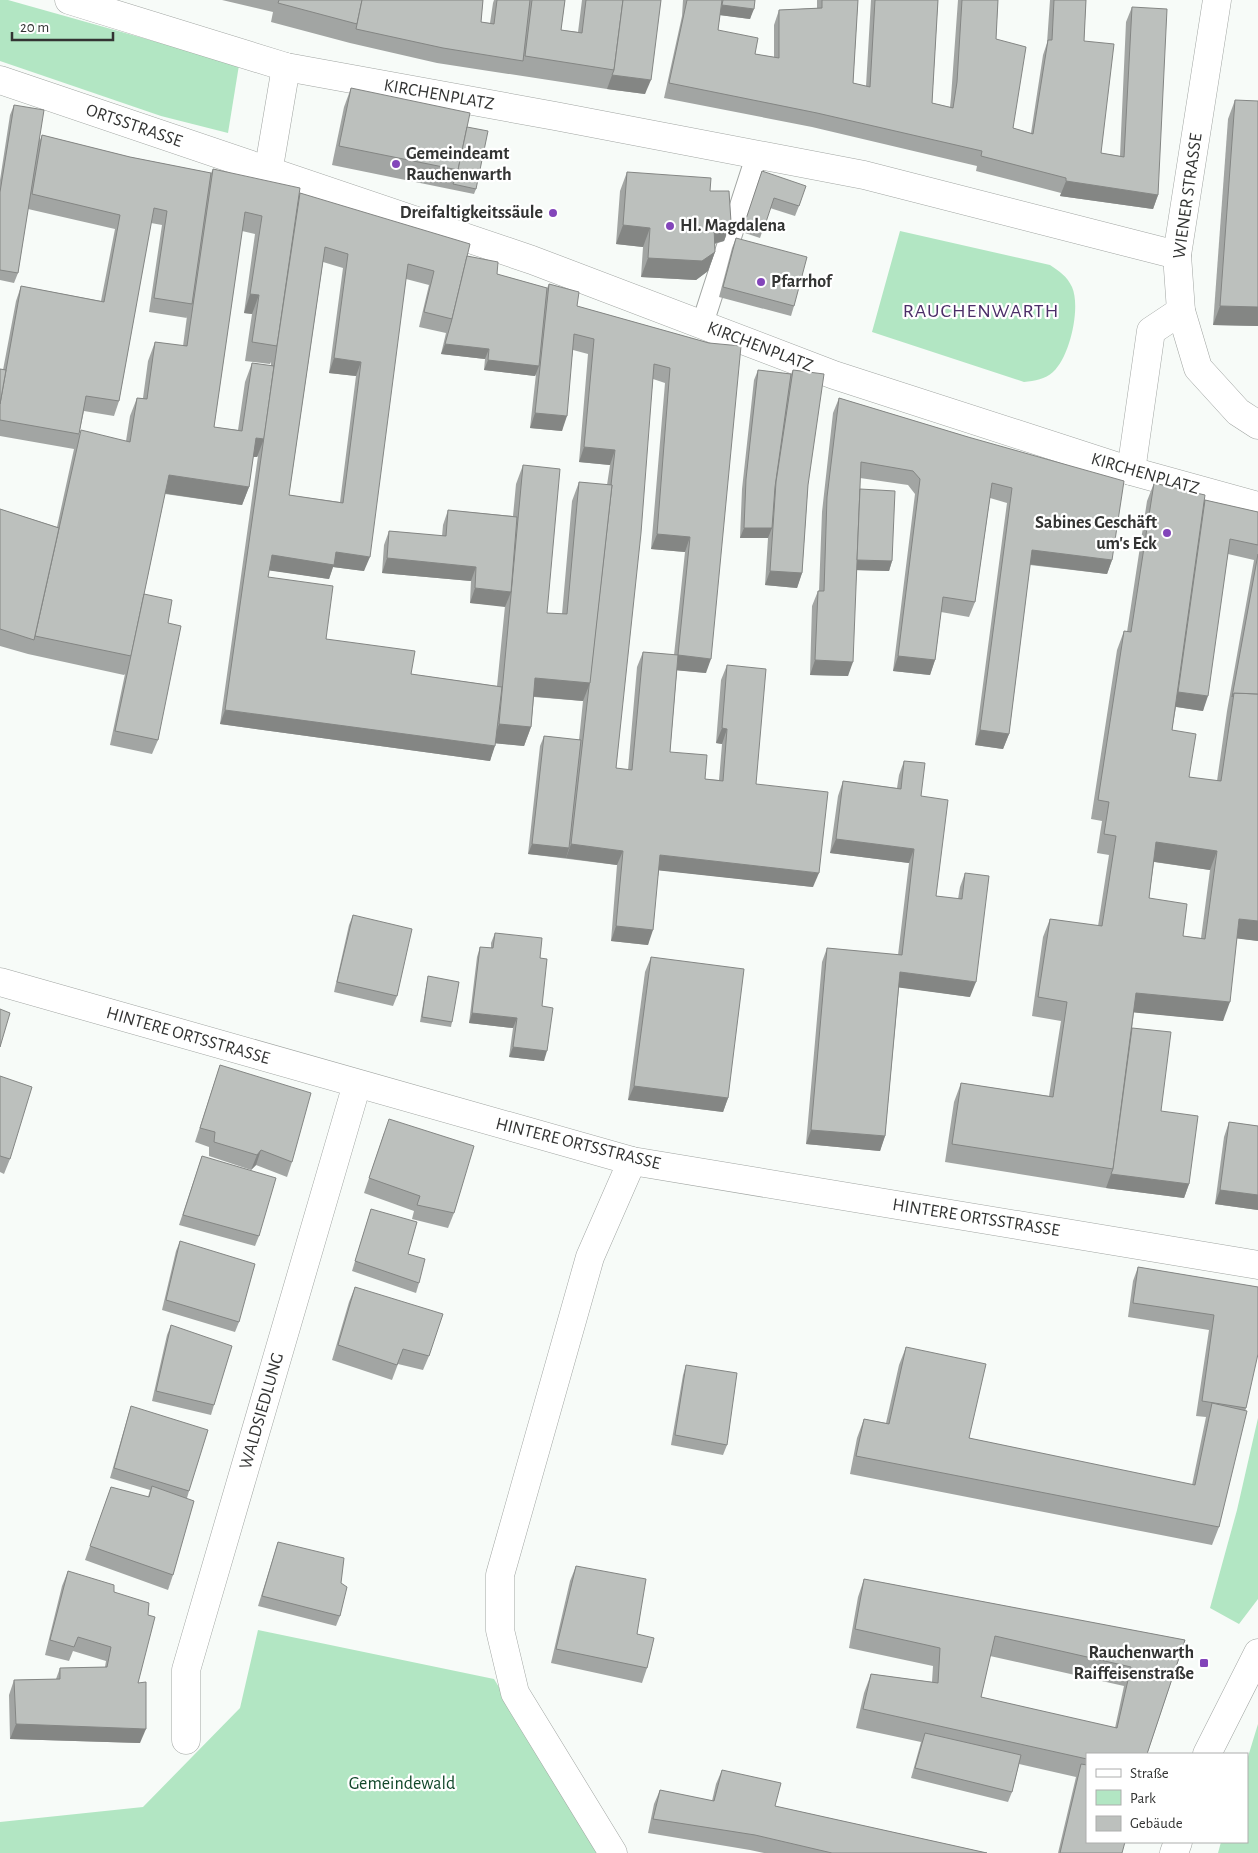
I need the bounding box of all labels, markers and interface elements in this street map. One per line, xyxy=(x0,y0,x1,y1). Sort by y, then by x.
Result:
scale bar xyxy=(12,10,114,42)
text: 20 m xyxy=(20,20,49,35)
street label: KIRCHENPLATZ xyxy=(382,76,496,114)
street label: ORTSSTRASSE xyxy=(83,101,185,151)
street label: WIENER STRASSE xyxy=(1170,132,1206,260)
place label: Gemeindeamt Rauchenwarth xyxy=(406,145,512,184)
marker: Gemeindeamt Rauchenwarth xyxy=(390,158,402,170)
place label: Dreifaltigkeitssäule xyxy=(400,204,543,222)
marker: Dreifaltigkeitssäule xyxy=(547,207,559,219)
place label: Hl. Magdalena xyxy=(680,217,786,235)
marker: Hl. Magdalena xyxy=(664,220,676,232)
place label: Pfarrhof xyxy=(771,273,834,291)
marker: Pfarrhof xyxy=(755,276,767,288)
district label: RAUCHENWARTH xyxy=(903,301,1059,321)
street label: KIRCHENPLATZ xyxy=(705,319,815,375)
street label: KIRCHENPLATZ xyxy=(1089,450,1201,498)
place label: Sabines Geschäft um's Eck xyxy=(1035,514,1157,553)
marker: Sabines Geschäft um's Eck xyxy=(1161,527,1173,539)
street label: HINTERE ORTSSTRASSE xyxy=(104,1004,272,1068)
street label: HINTERE ORTSSTRASSE xyxy=(494,1115,663,1173)
street label: HINTERE ORTSSTRASSE xyxy=(891,1196,1061,1240)
street label: WALDSIEDLUNG xyxy=(237,1351,287,1471)
place label: Rauchenwarth Raiffeisenstraße xyxy=(1074,1644,1194,1683)
marker: Rauchenwarth Raiffeisenstraße xyxy=(1198,1657,1210,1669)
legend xyxy=(1086,1753,1248,1843)
text: Straße xyxy=(1130,1766,1169,1781)
park label: Gemeindewald xyxy=(349,1775,455,1793)
text: Park xyxy=(1130,1791,1156,1806)
text: Gebäude xyxy=(1130,1816,1183,1831)

